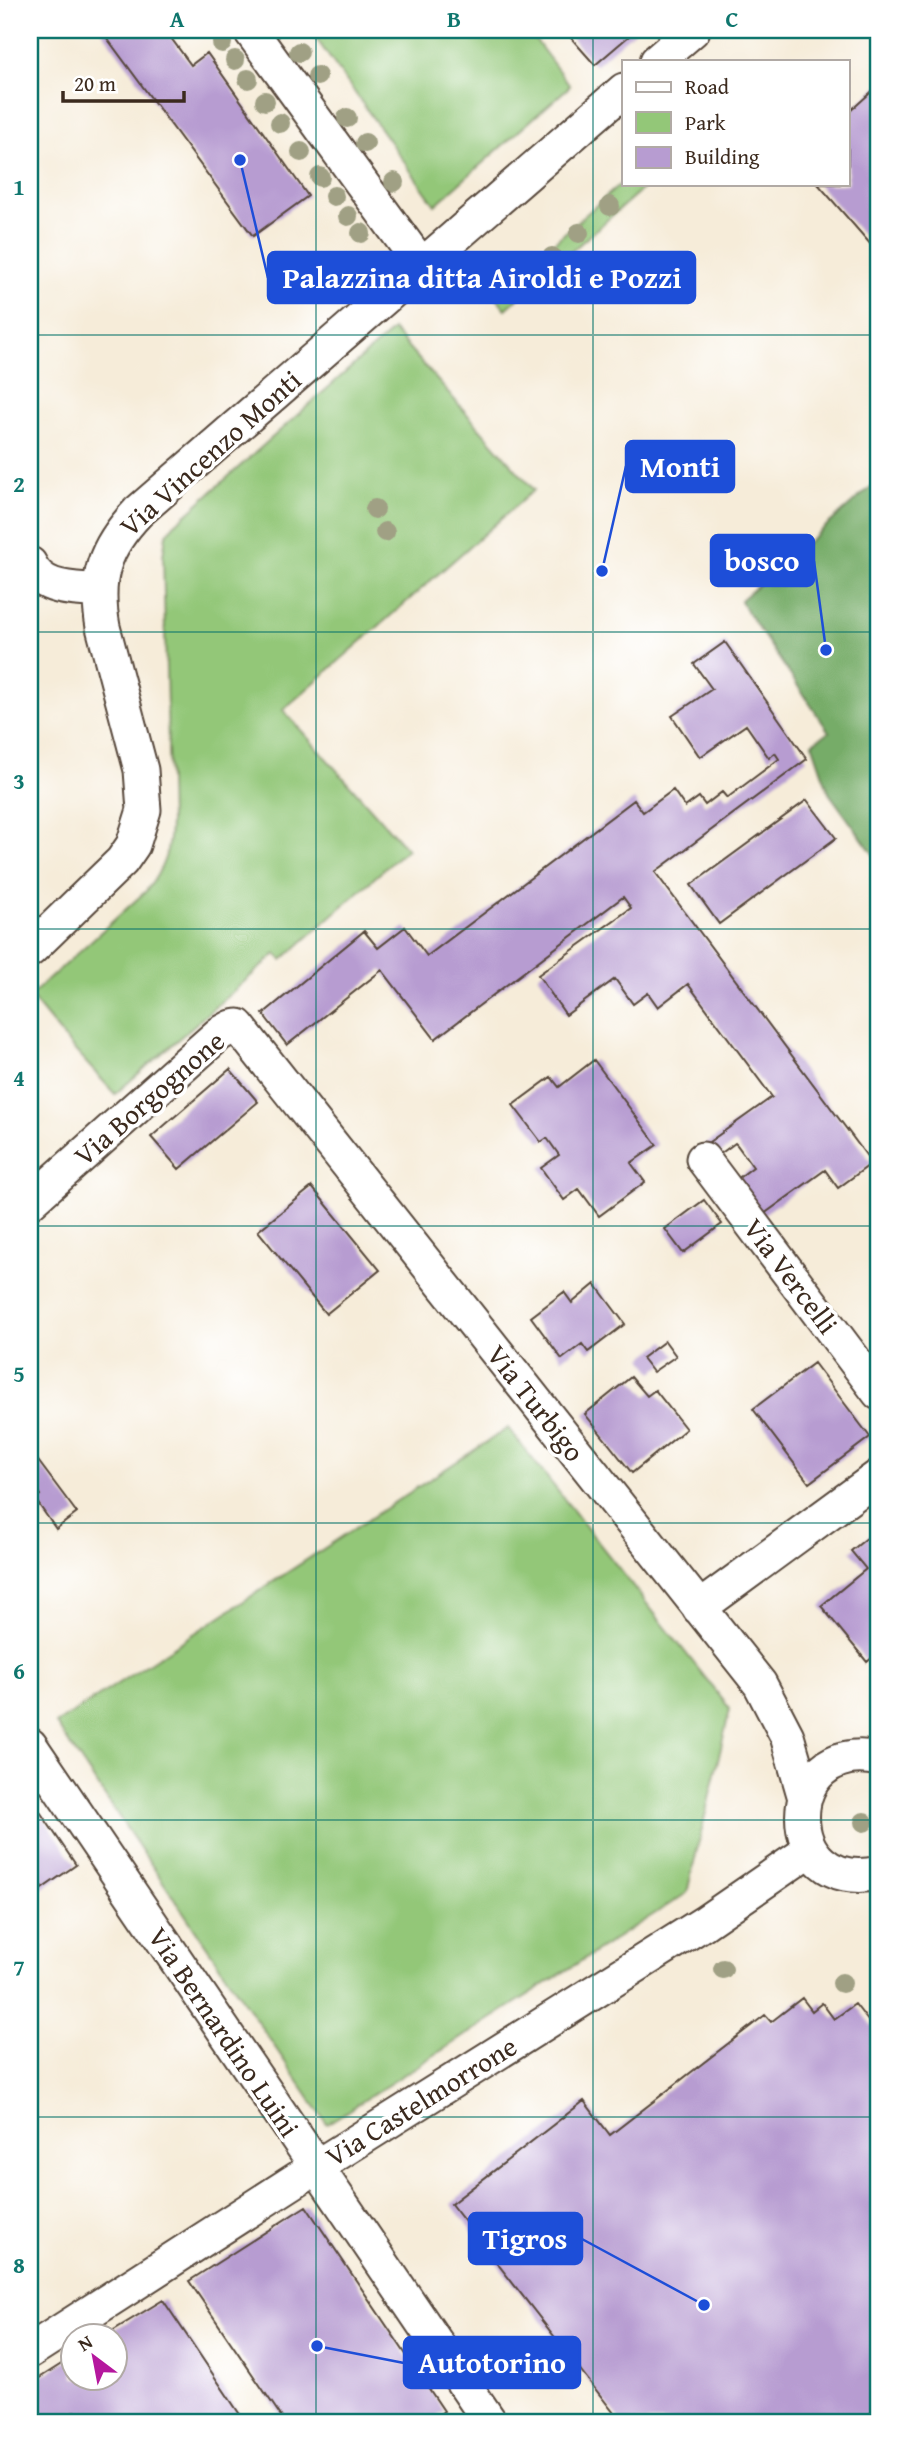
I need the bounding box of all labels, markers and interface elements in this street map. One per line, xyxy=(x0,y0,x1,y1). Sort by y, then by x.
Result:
text: A xyxy=(170,2,185,35)
text: B xyxy=(447,2,461,35)
text: C xyxy=(725,2,739,35)
scale bar xyxy=(63,60,184,104)
legend xyxy=(622,60,850,186)
text: 20 m xyxy=(74,68,116,99)
text: Road xyxy=(685,71,730,102)
text: Park xyxy=(685,107,726,138)
text: Building xyxy=(685,141,760,172)
text: 1 xyxy=(13,170,25,203)
callout: Palazzina ditta Airoldi e Pozzi xyxy=(268,252,695,303)
text: Palazzina ditta Airoldi e Pozzi xyxy=(282,255,682,299)
street label: Via Vincenzo Monti xyxy=(110,360,310,546)
callout: Monti xyxy=(626,441,734,492)
text: Monti xyxy=(640,444,720,488)
text: 2 xyxy=(13,467,25,500)
callout: bosco xyxy=(711,535,814,586)
text: bosco xyxy=(724,538,800,582)
text: 3 xyxy=(13,764,25,797)
street label: Via Borgognone xyxy=(64,1020,233,1175)
text: 4 xyxy=(13,1061,25,1094)
street label: Via Vercelli xyxy=(734,1209,849,1342)
street label: Via Turbigo xyxy=(478,1335,595,1470)
text: 5 xyxy=(13,1357,25,1390)
text: 6 xyxy=(13,1654,25,1687)
street label: Via Bernardino Luini xyxy=(139,1918,310,2145)
text: 7 xyxy=(13,1951,25,1984)
street label: Via Castelmorrone xyxy=(317,2025,524,2176)
callout: Tigros xyxy=(469,2213,582,2264)
text: Tigros xyxy=(483,2216,568,2260)
text: 8 xyxy=(13,2248,25,2281)
north arrow xyxy=(60,2322,130,2392)
text: N xyxy=(72,2327,98,2358)
callout: Autotorino xyxy=(404,2337,580,2388)
text: Autotorino xyxy=(418,2340,566,2384)

